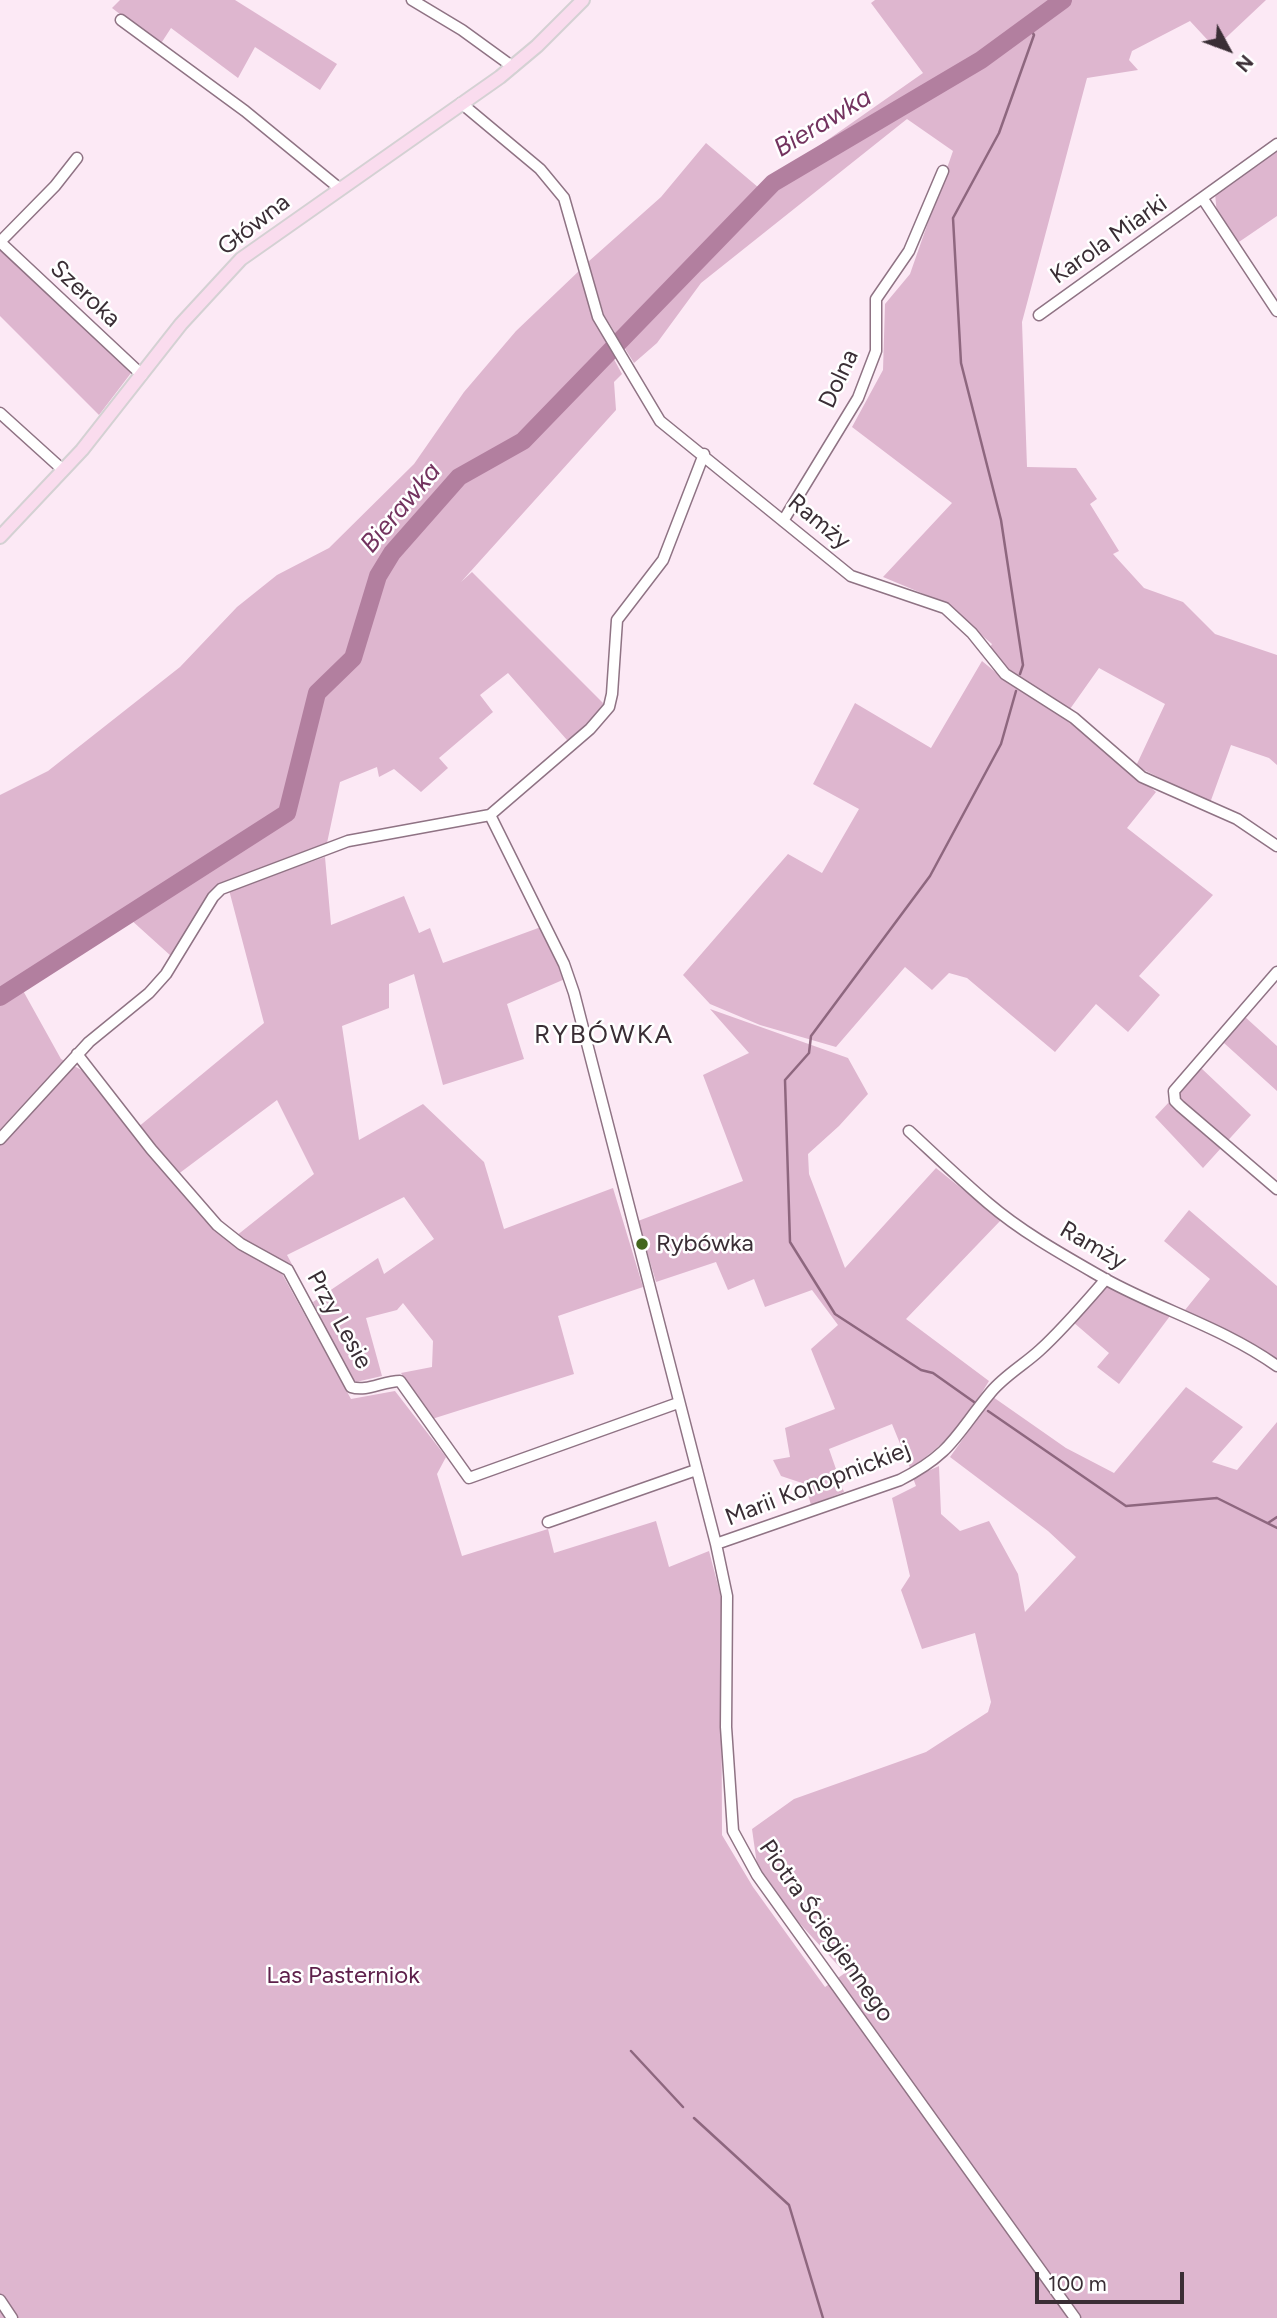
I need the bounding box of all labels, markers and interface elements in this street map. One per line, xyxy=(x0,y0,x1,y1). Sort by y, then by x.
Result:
north arrow xyxy=(1193,14,1263,84)
text: N xyxy=(1231,50,1258,76)
water label: Bierawka xyxy=(769,82,877,164)
street label: Główna xyxy=(212,188,296,262)
street label: Karola Miarki xyxy=(1045,189,1173,291)
street label: Szeroka xyxy=(44,254,126,334)
street label: Dolna xyxy=(813,345,865,413)
water label: Bierawka xyxy=(354,456,448,560)
street label: Ramży xyxy=(782,488,856,556)
district label: RYBÓWKA xyxy=(535,1019,673,1051)
street label: Ramży xyxy=(1055,1216,1131,1276)
place label: Rybówka xyxy=(656,1230,754,1258)
marker: Rybówka xyxy=(634,1236,650,1252)
street label: Przy Lesie xyxy=(300,1266,378,1374)
street label: Marii Konopnickiej xyxy=(721,1435,915,1533)
street label: Piotra Ściegiennego xyxy=(752,1834,900,2028)
park label: Las Pasterniok xyxy=(266,1962,420,1990)
scale bar xyxy=(1039,2258,1188,2302)
text: 100 m xyxy=(1048,2271,1107,2296)

